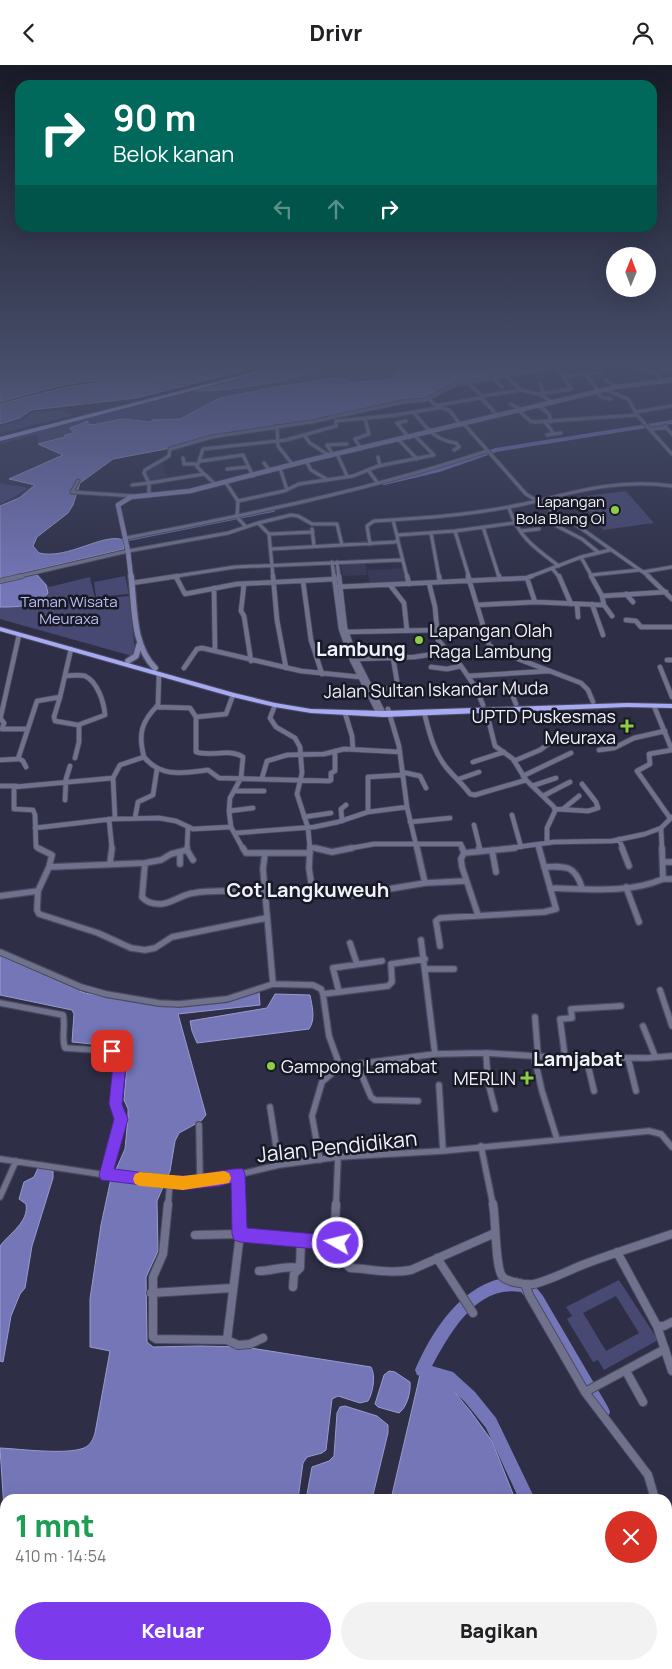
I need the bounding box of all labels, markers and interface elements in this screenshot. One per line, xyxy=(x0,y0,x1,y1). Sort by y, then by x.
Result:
text: Drivr xyxy=(310,18,362,48)
icon: back xyxy=(15,19,43,47)
icon: person xyxy=(629,19,657,47)
text: 90 m xyxy=(113,94,196,142)
icon: right xyxy=(30,100,95,165)
text: Belok kanan xyxy=(113,139,234,169)
icon: left xyxy=(269,195,297,223)
icon: ahead xyxy=(322,195,350,223)
icon: right xyxy=(375,195,403,223)
north arrow xyxy=(606,247,656,297)
map controls xyxy=(606,247,656,297)
place label: Lapangan Bola Blang Oi xyxy=(516,491,605,529)
marker: Lapangan Bola Blang Oi xyxy=(609,504,621,516)
park label: Taman Wisata Meuraxa xyxy=(21,591,117,629)
place label: Lapangan Olah Raga Lambung xyxy=(429,618,552,663)
marker: Lapangan Olah Raga Lambung xyxy=(413,634,425,646)
district label: Lambung xyxy=(316,635,406,662)
street label: Jalan Sultan Iskandar Muda xyxy=(323,675,549,703)
place label: UPTD Puskesmas Meuraxa xyxy=(472,704,616,749)
marker: UPTD Puskesmas Meuraxa xyxy=(620,719,634,733)
district label: Cot Langkuweuh xyxy=(227,876,389,903)
pin xyxy=(91,1030,133,1072)
icon: arrive xyxy=(98,1037,126,1065)
district label: Lamjabat xyxy=(533,1045,623,1072)
place label: Gampong Lamabat xyxy=(281,1054,438,1078)
marker: Gampong Lamabat xyxy=(265,1060,277,1072)
place label: MERLIN xyxy=(454,1066,516,1090)
marker: MERLIN xyxy=(520,1071,534,1085)
street label: Jalan Pendidikan xyxy=(256,1124,418,1168)
position arrow xyxy=(311,1216,363,1268)
text: 1 mnt xyxy=(15,1505,95,1546)
button: close xyxy=(605,1511,657,1563)
text: 410 m · 14:54 xyxy=(15,1545,106,1567)
button: Keluar xyxy=(15,1602,331,1660)
button: Bagikan xyxy=(341,1602,657,1660)

